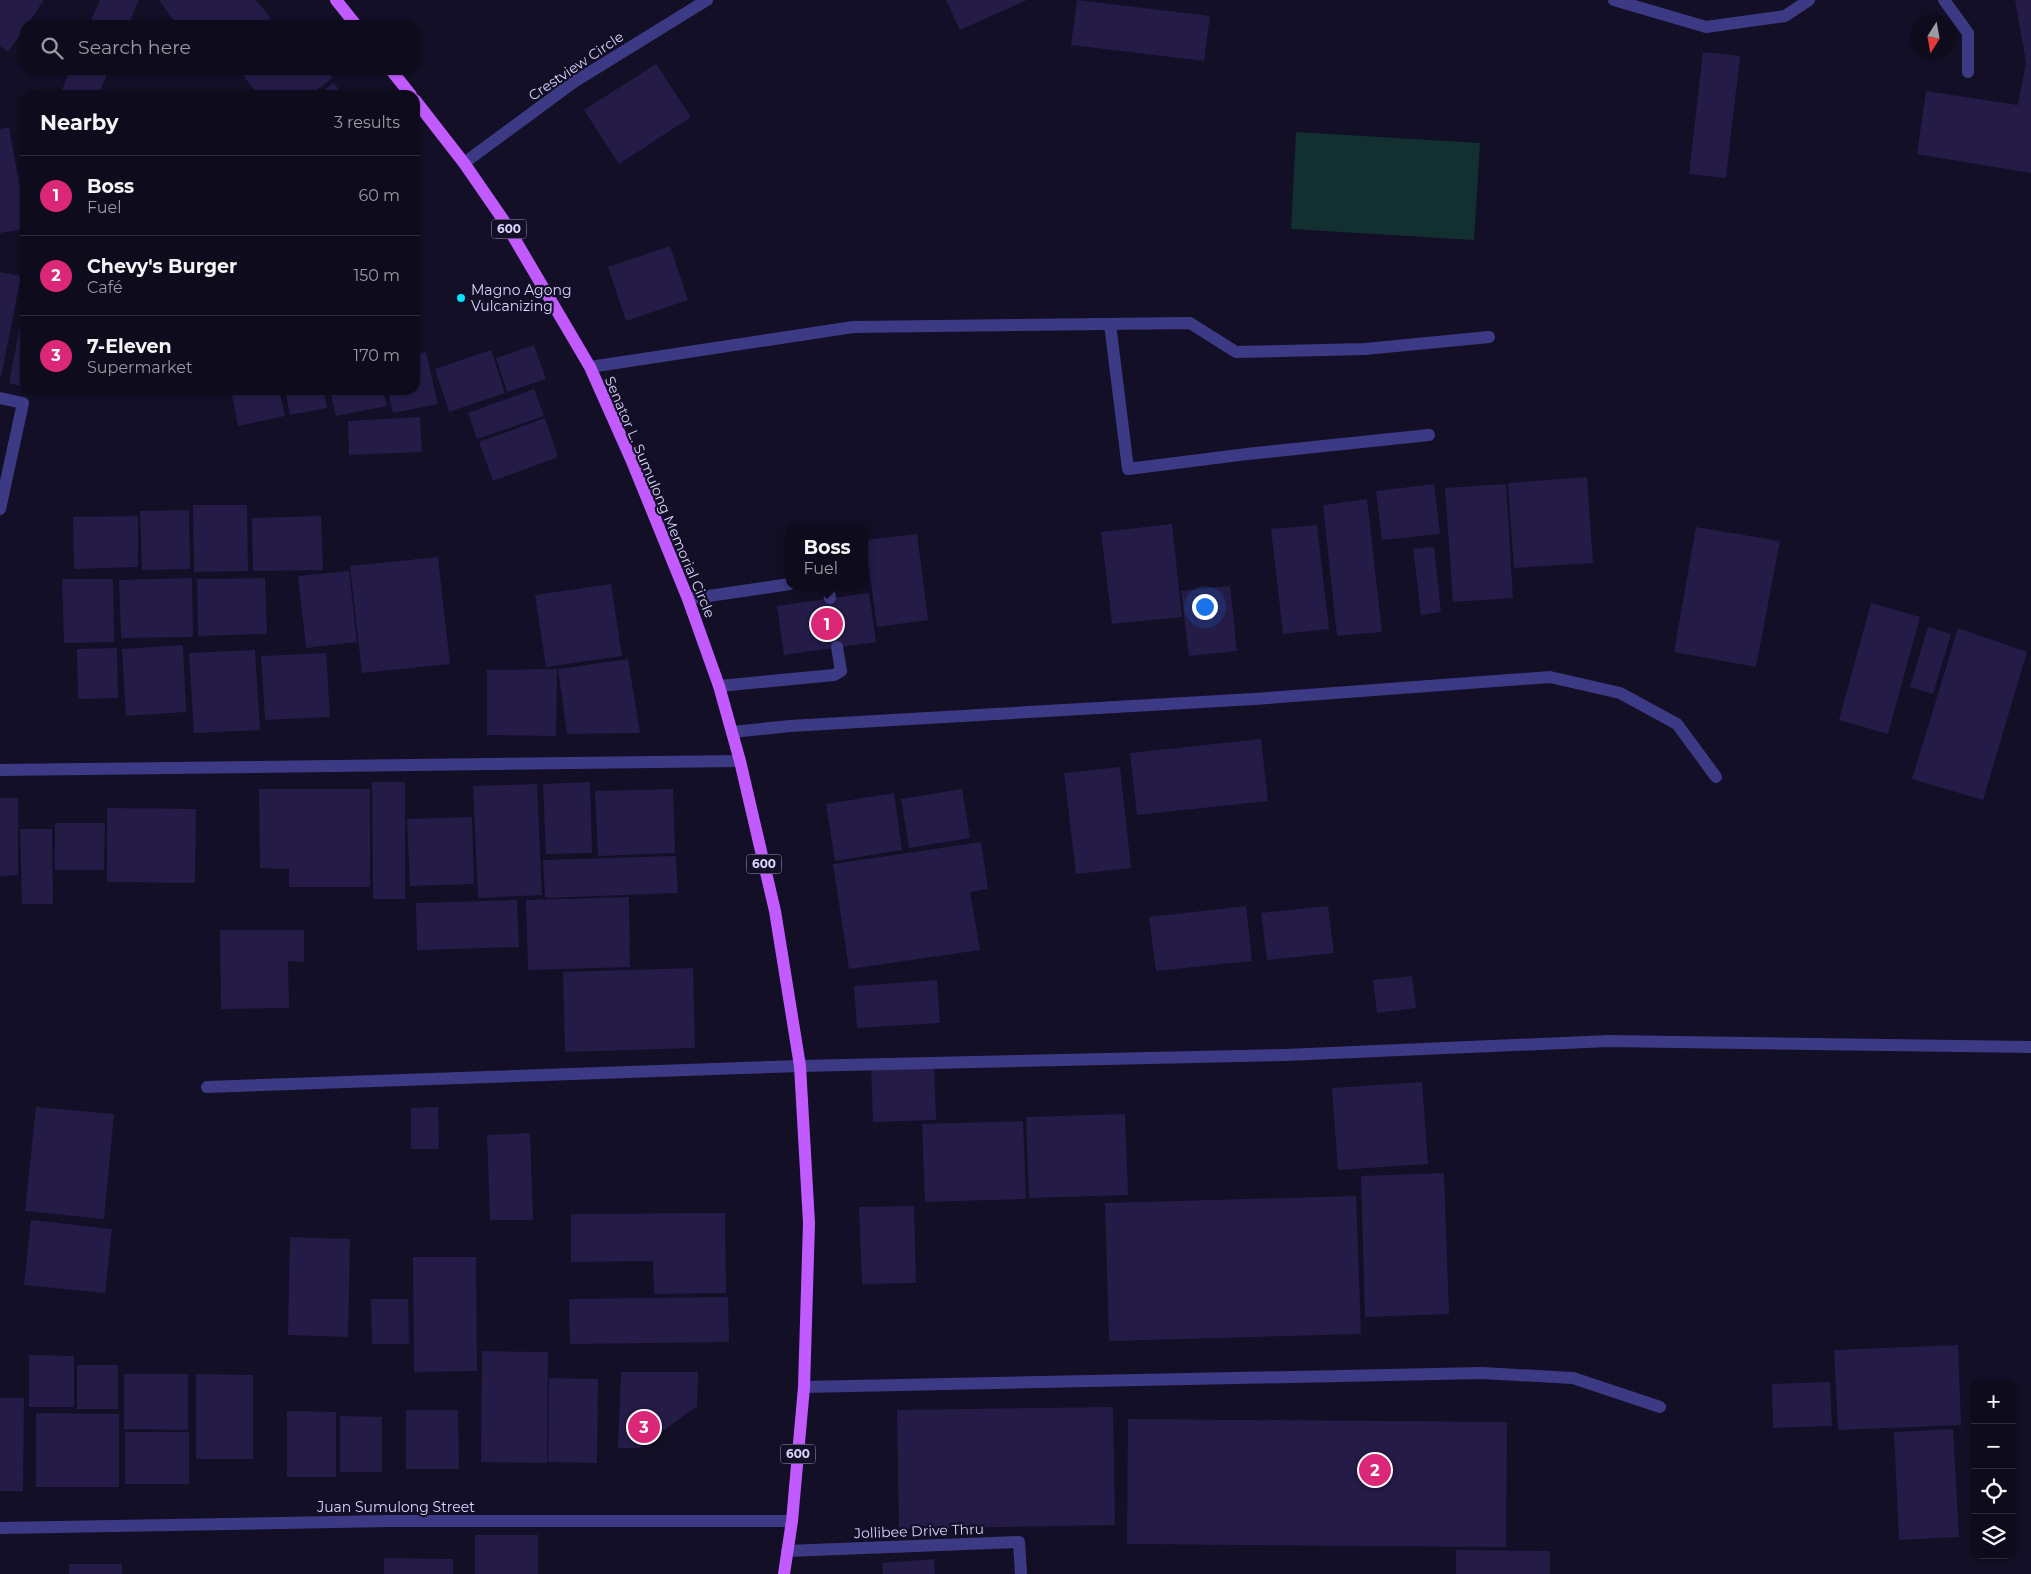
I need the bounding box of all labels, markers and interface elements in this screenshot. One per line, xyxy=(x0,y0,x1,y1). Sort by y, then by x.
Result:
north arrow xyxy=(1911,15,1956,60)
search box xyxy=(20,20,420,75)
street label: Crestview Circle xyxy=(525,28,627,104)
icon: search xyxy=(38,34,66,62)
text: Search here xyxy=(78,36,191,59)
text: Nearby xyxy=(40,110,119,135)
text: 3 results xyxy=(334,113,400,132)
text: Boss xyxy=(87,175,134,198)
text: 1 xyxy=(53,186,59,205)
text: 60 m xyxy=(358,186,400,205)
text: Fuel xyxy=(87,198,122,217)
road number: 600 xyxy=(492,220,526,238)
text: Chevy's Burger xyxy=(87,255,237,278)
text: 2 xyxy=(51,266,61,285)
text: 150 m xyxy=(353,266,400,285)
text: Café xyxy=(87,278,123,297)
place label: Magno Agong Vulcanizing xyxy=(471,281,572,315)
marker: Magno Agong Vulcanizing xyxy=(455,292,467,304)
text: 7-Eleven xyxy=(87,335,172,358)
text: 3 xyxy=(51,346,61,365)
text: 170 m xyxy=(353,346,400,365)
text: Supermarket xyxy=(87,358,193,377)
street label: Senator L. Sumulong Memorial Circle xyxy=(601,374,719,620)
popup xyxy=(786,524,868,589)
text: Boss xyxy=(803,536,851,559)
text: Fuel xyxy=(803,559,838,578)
your location xyxy=(1192,594,1218,620)
pin: 1 xyxy=(811,605,843,643)
road number: 600 xyxy=(746,854,782,874)
map controls xyxy=(1971,1379,2016,1559)
button: + xyxy=(1971,1379,2016,1424)
pin: 3 xyxy=(628,1408,660,1446)
button: − xyxy=(1971,1424,2016,1469)
road number: 600 xyxy=(780,1445,816,1464)
pin: 2 xyxy=(1359,1451,1391,1489)
button: locate xyxy=(1971,1469,2016,1514)
street label: Juan Sumulong Street xyxy=(316,1498,475,1516)
button: layers xyxy=(1971,1514,2016,1559)
street label: Jollibee Drive Thru xyxy=(853,1520,984,1542)

